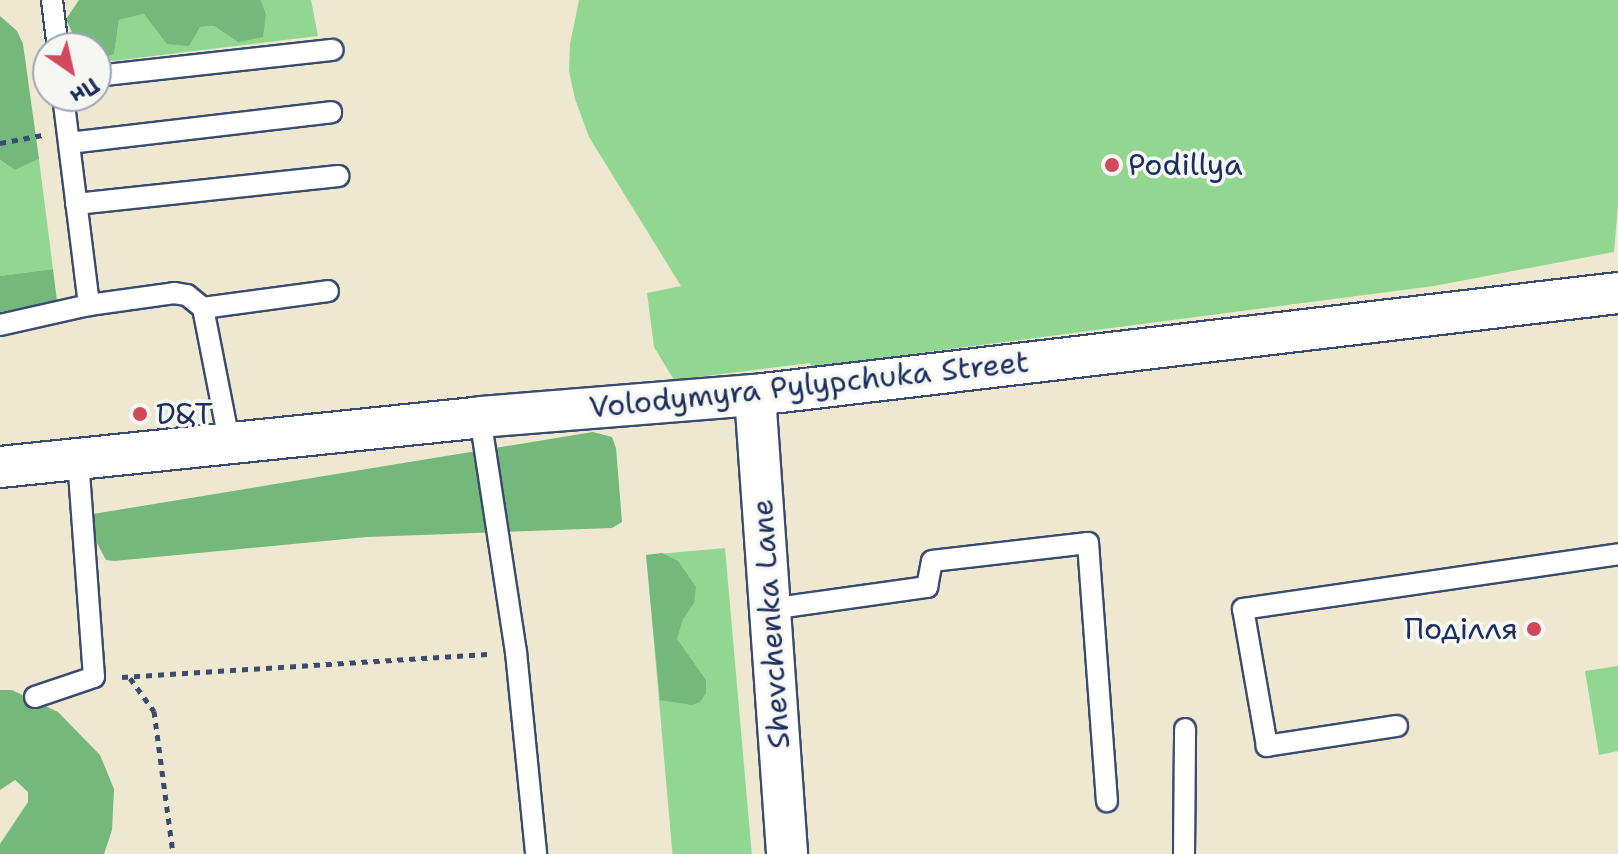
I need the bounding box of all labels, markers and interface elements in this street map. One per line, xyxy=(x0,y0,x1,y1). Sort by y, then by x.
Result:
north arrow xyxy=(32,32,112,112)
text: Пн xyxy=(64,71,105,111)
place label: Podillya xyxy=(1128,147,1243,183)
marker: Podillya xyxy=(1103,156,1121,174)
street label: Volodymyra Pylypchuka Street xyxy=(587,344,1031,426)
place label: D&T xyxy=(156,396,213,432)
marker: D&T xyxy=(131,405,149,423)
street label: Shevchenka Lane xyxy=(744,498,798,750)
place label: Поділля xyxy=(1404,611,1518,647)
marker: Поділля xyxy=(1525,620,1543,638)

